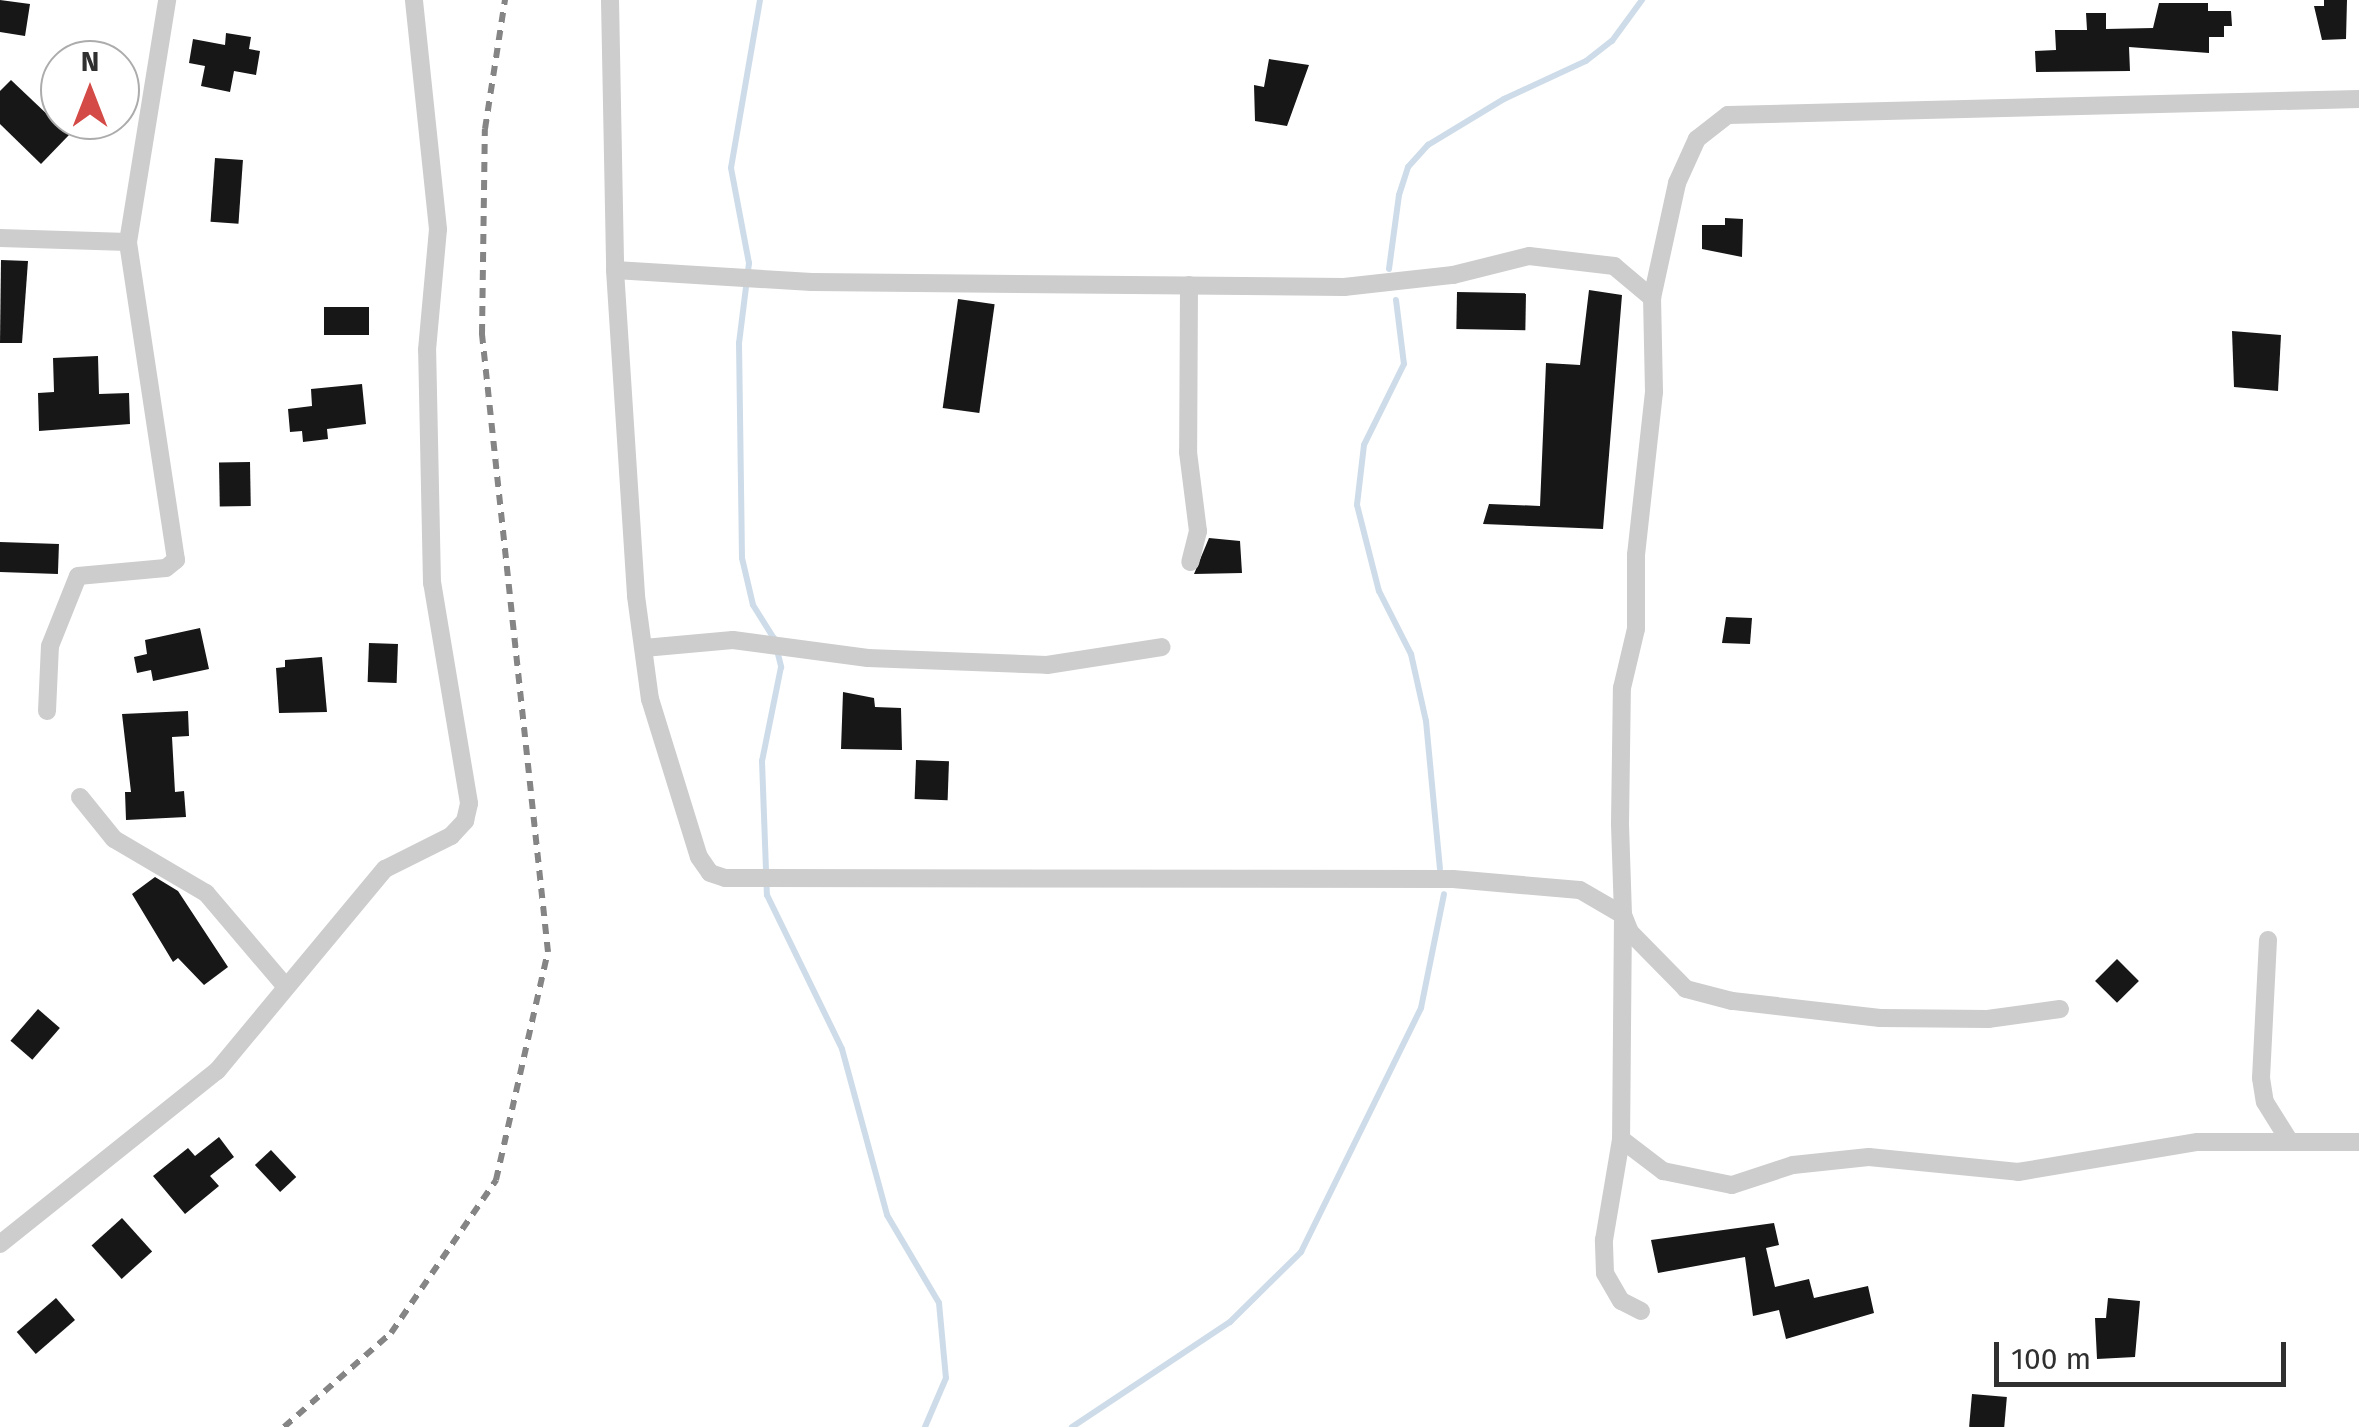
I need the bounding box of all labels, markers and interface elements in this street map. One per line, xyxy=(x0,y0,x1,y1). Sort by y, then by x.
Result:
north arrow xyxy=(40,40,140,140)
text: N xyxy=(81,45,99,78)
scale bar xyxy=(1999,1322,2292,1384)
text: 100 m xyxy=(2011,1341,2091,1377)

